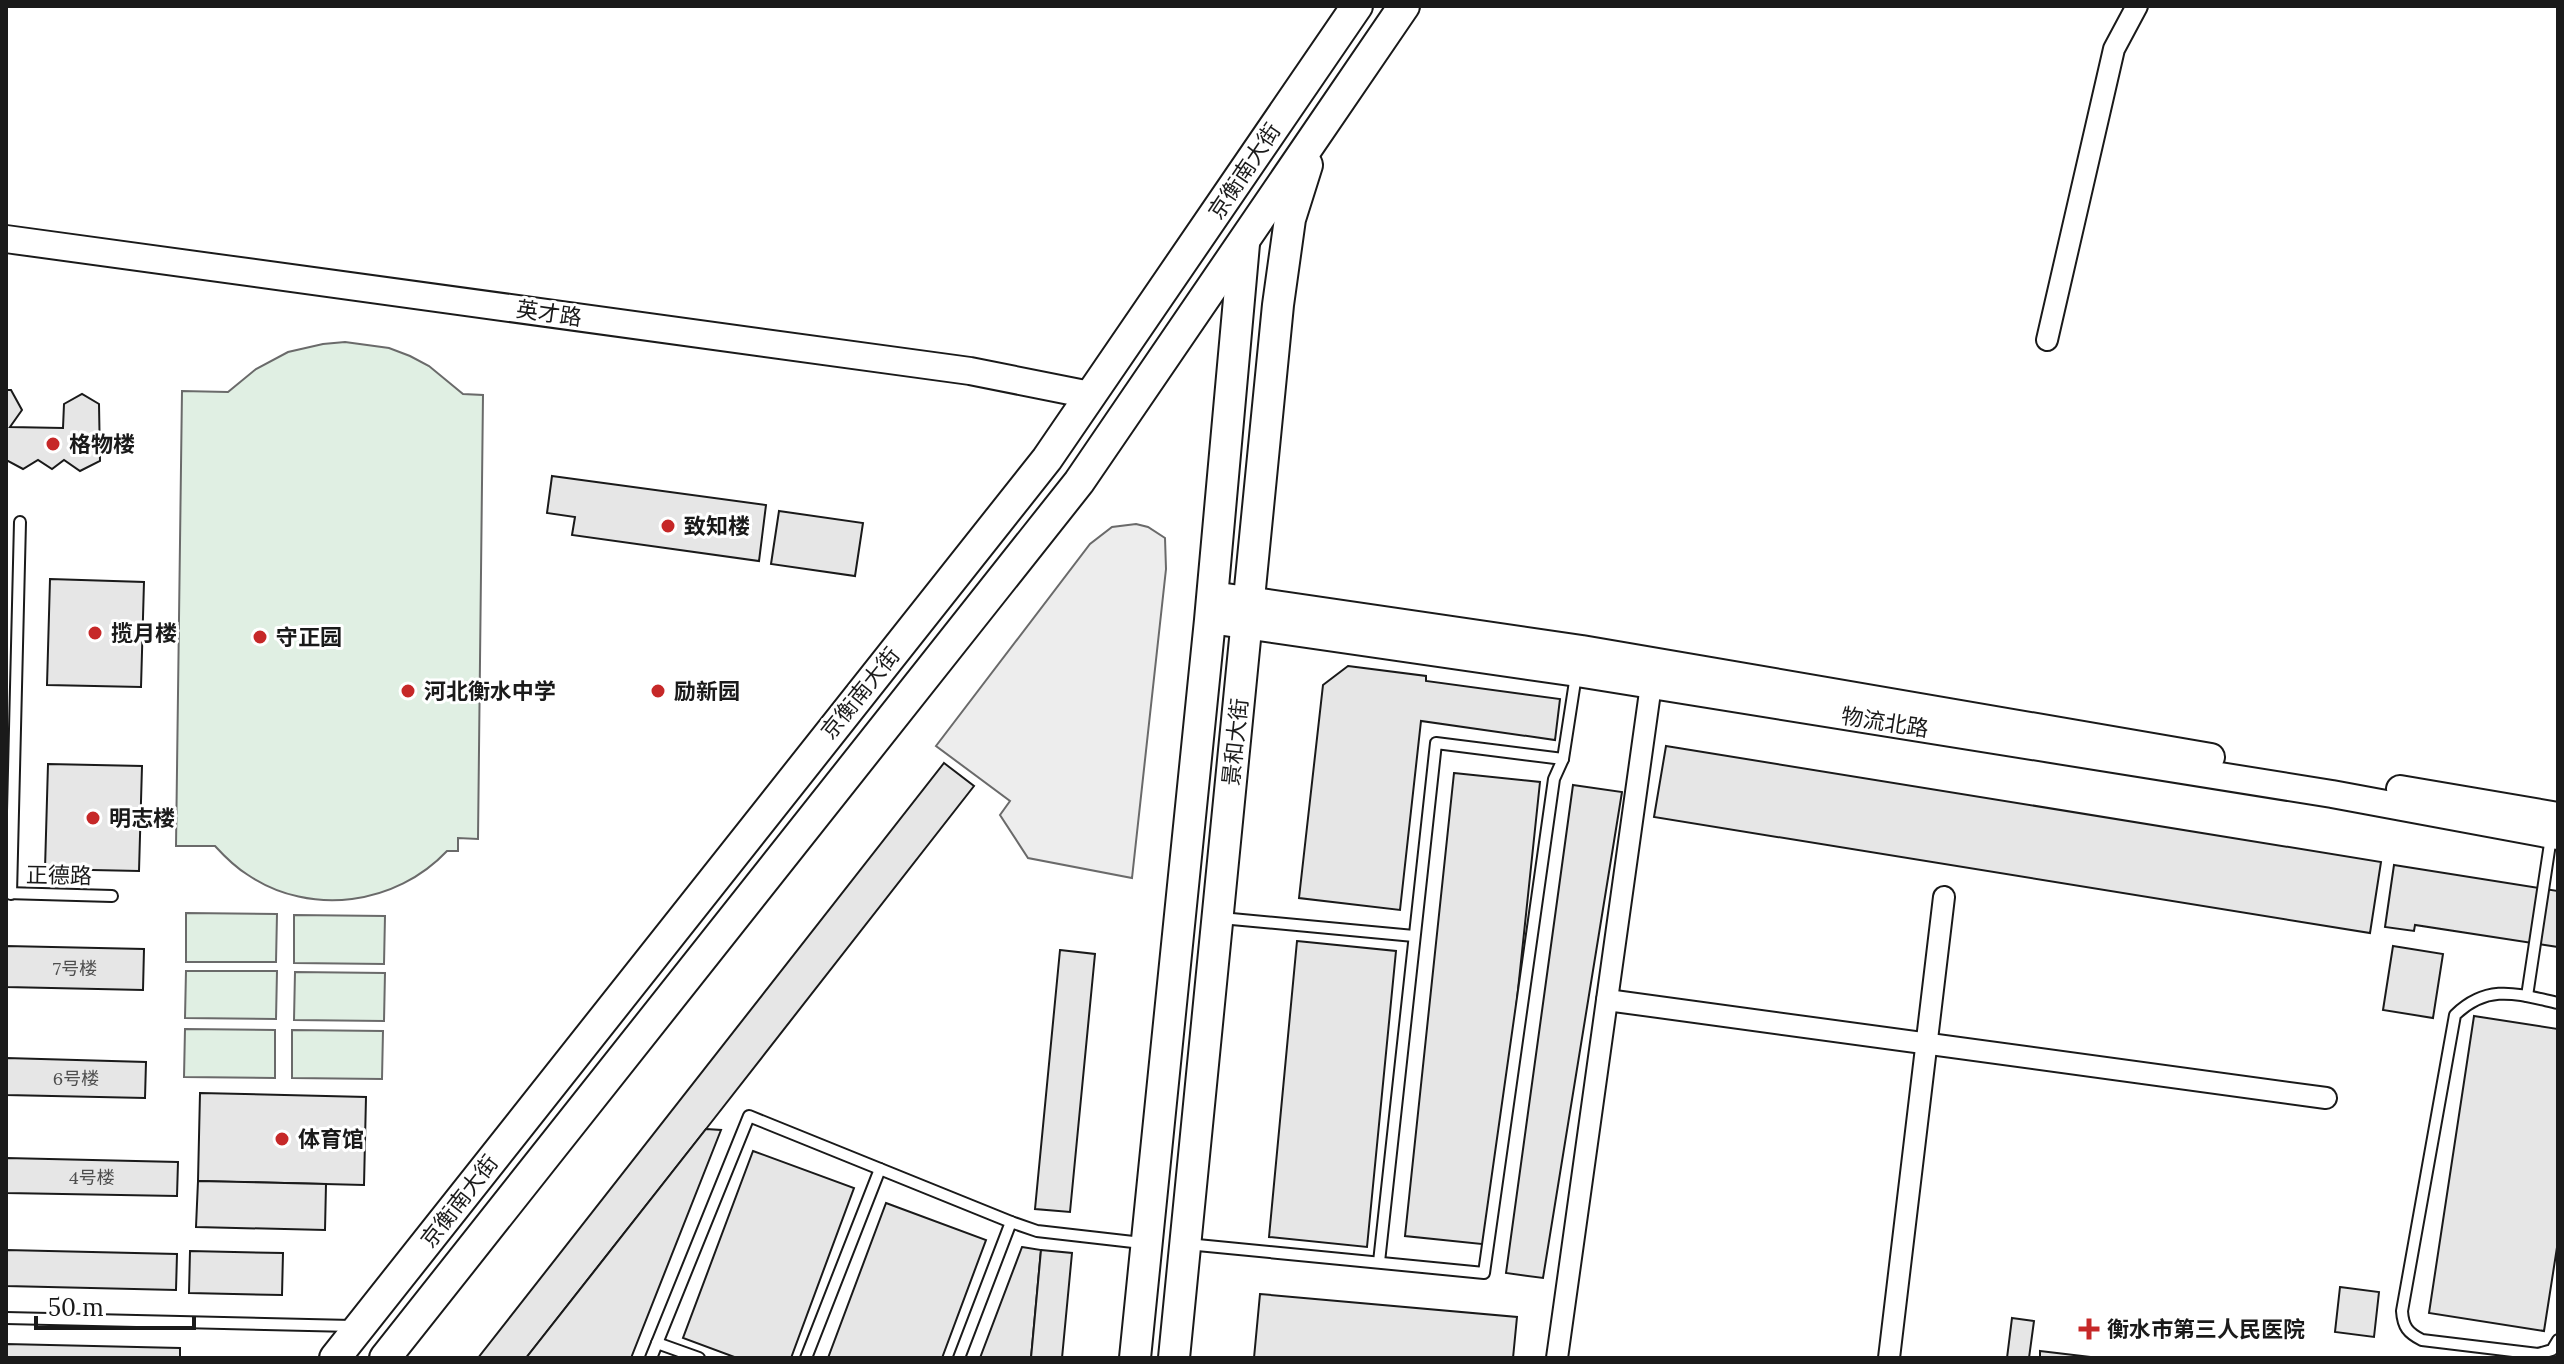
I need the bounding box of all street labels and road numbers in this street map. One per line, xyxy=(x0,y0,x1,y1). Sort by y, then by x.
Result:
street label: 京衡南大街 xyxy=(1202,118,1286,224)
street label: 英才路 xyxy=(514,295,584,331)
street label: 京衡南大街 xyxy=(815,641,905,745)
street label: 景和大街 xyxy=(1216,697,1254,787)
street label: 物流北路 xyxy=(1839,701,1931,743)
street label: 正德路 xyxy=(26,860,92,890)
street label: 京衡南大街 xyxy=(414,1149,504,1253)

